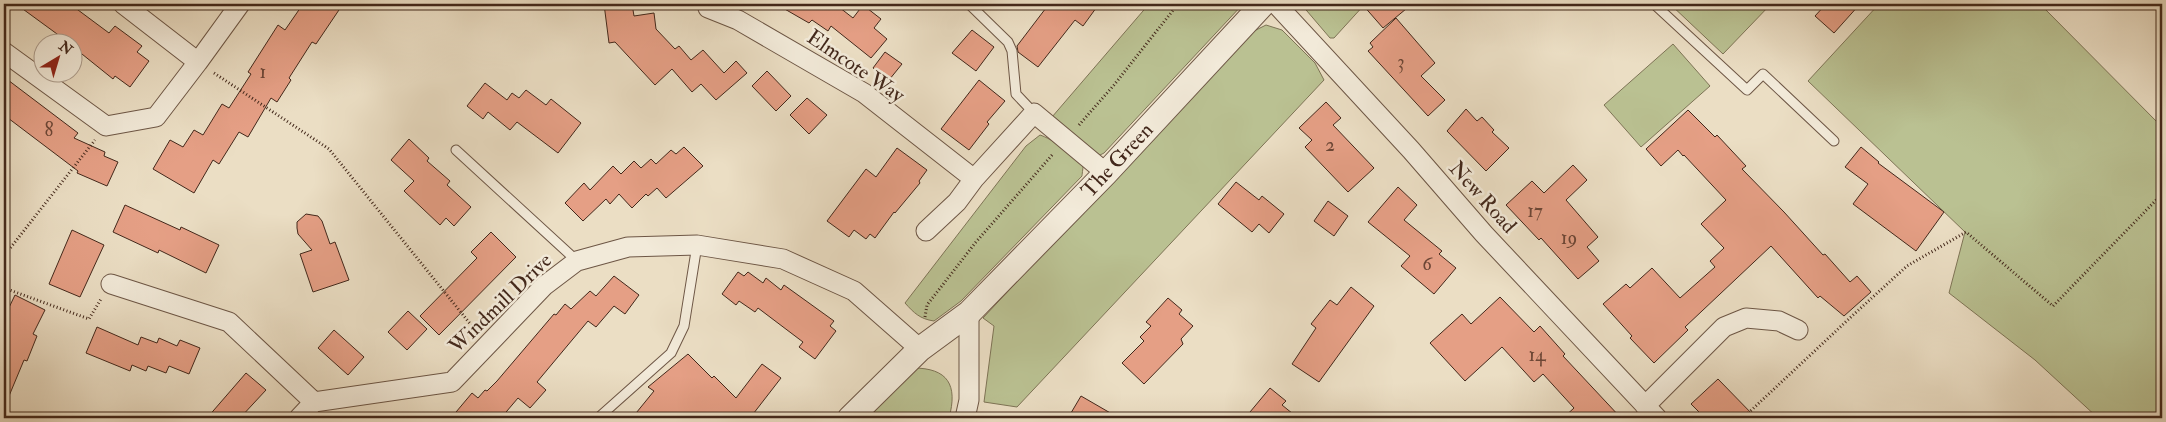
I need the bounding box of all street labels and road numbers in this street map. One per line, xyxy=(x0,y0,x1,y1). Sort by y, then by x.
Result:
street label: Elmcote Way xyxy=(802,24,911,109)
street label: The Green xyxy=(1076,117,1159,204)
street label: New Road xyxy=(1443,155,1523,240)
street label: Windmill Drive xyxy=(442,247,558,360)

